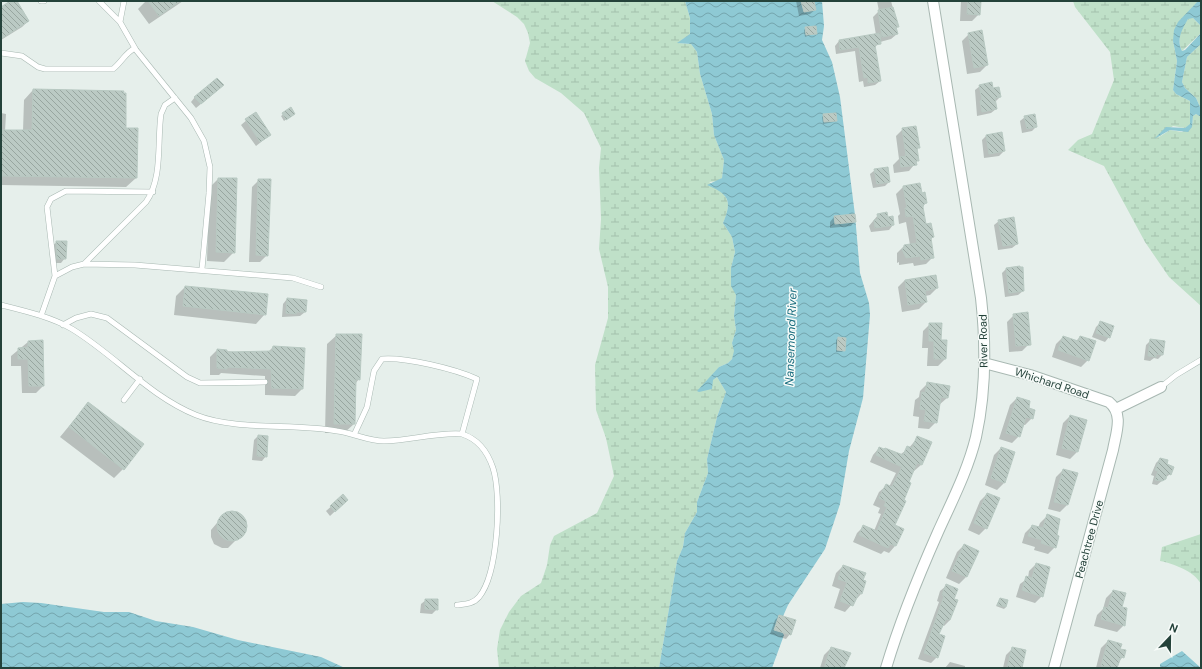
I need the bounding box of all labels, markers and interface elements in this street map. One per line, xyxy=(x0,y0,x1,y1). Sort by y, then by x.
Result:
water label: Nansemond River xyxy=(781,287,801,386)
street label: River Road xyxy=(976,314,990,368)
street label: Whichard Road xyxy=(1013,364,1091,402)
street label: Peachtree Drive xyxy=(1072,498,1106,580)
north arrow xyxy=(1150,617,1190,657)
text: N xyxy=(1167,620,1180,636)

